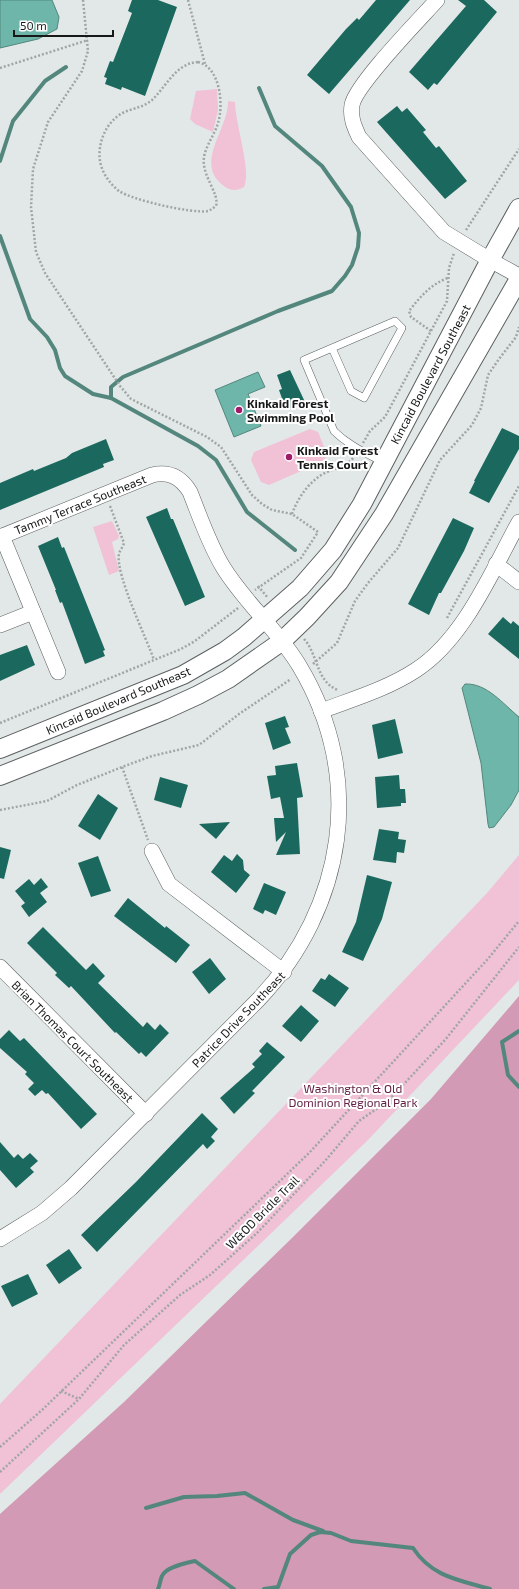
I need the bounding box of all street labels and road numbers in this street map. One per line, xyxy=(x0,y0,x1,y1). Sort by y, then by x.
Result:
street label: Kincaid Boulevard Southeast xyxy=(387,302,473,446)
street label: Tammy Terrace Southeast xyxy=(12,471,148,537)
street label: Kincaid Boulevard Southeast xyxy=(44,663,193,737)
street label: Patrice Drive Southeast xyxy=(189,968,288,1070)
street label: Brian Thomas Court Southeast xyxy=(9,977,137,1105)
street label: W&OD Bridle Trail xyxy=(223,1172,302,1251)

